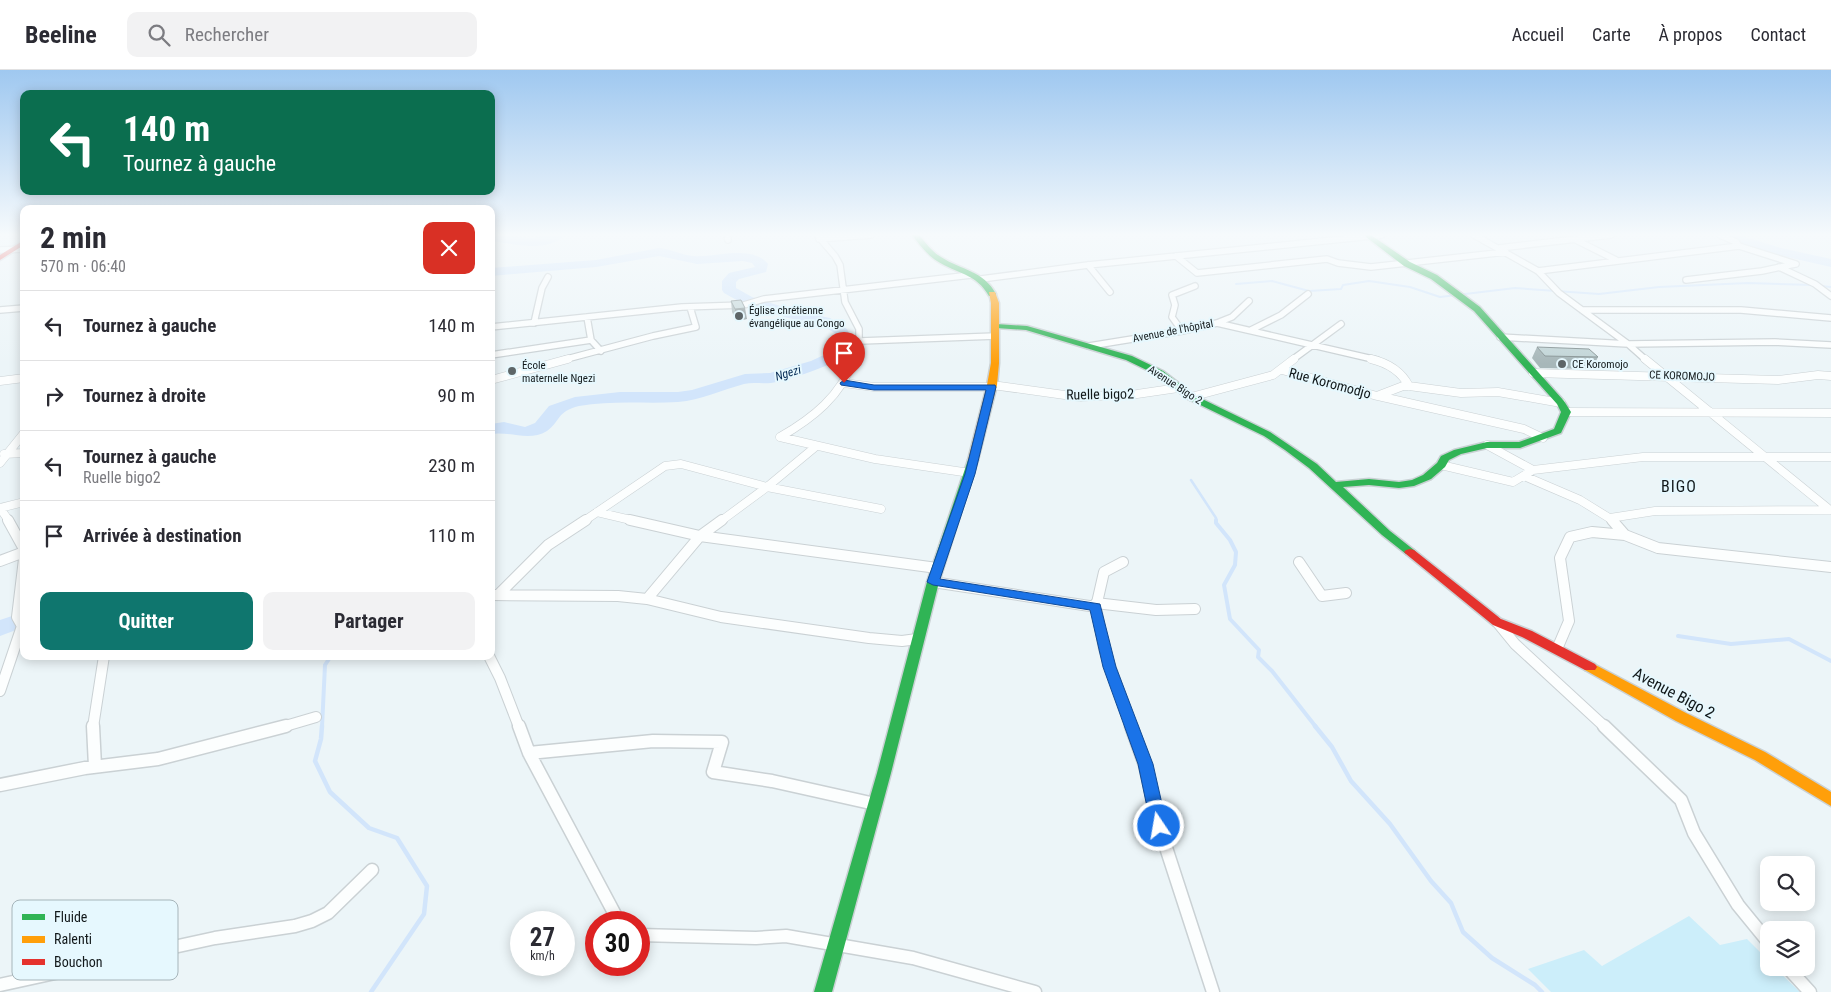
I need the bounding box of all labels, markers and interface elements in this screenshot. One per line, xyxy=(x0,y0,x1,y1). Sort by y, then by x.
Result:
search box xyxy=(127,12,477,57)
text: Beeline xyxy=(25,21,97,49)
icon: search xyxy=(145,21,173,49)
text: Rechercher xyxy=(185,23,269,46)
text: Accueil xyxy=(1512,24,1564,45)
text: Carte xyxy=(1592,24,1631,45)
text: À propos xyxy=(1659,24,1722,45)
text: Contact xyxy=(1750,24,1806,45)
text: 140 m xyxy=(123,109,210,150)
icon: left xyxy=(40,110,105,175)
text: Tournez à gauche xyxy=(123,151,276,176)
text: 2 min xyxy=(40,220,107,255)
button: close xyxy=(423,222,475,274)
text: 570 m · 06:40 xyxy=(40,257,126,276)
place label: Église chrétienne évangélique au Congo xyxy=(749,304,845,330)
marker: Église chrétienne évangélique au Congo xyxy=(733,310,745,322)
icon: left xyxy=(40,312,68,340)
text: Tournez à gauche xyxy=(83,314,216,337)
text: 140 m xyxy=(428,314,475,337)
street label: Avenue de l'hôpital xyxy=(1132,317,1214,345)
pin xyxy=(823,332,865,383)
icon: arrive xyxy=(830,339,858,367)
marker: CE Koromojo xyxy=(1556,358,1568,370)
place label: CE Koromojo xyxy=(1572,358,1629,371)
place label: École maternelle Ngezi xyxy=(522,359,595,385)
water label: Ngezi xyxy=(773,362,803,384)
street label: Avenue Bigo 2 xyxy=(1146,363,1204,407)
street label: Rue Koromodjo xyxy=(1287,364,1373,402)
marker: École maternelle Ngezi xyxy=(506,365,518,377)
street label: CE KOROMOJO xyxy=(1649,368,1715,384)
icon: right xyxy=(40,382,68,410)
text: Tournez à droite xyxy=(83,384,206,407)
text: 90 m xyxy=(438,384,475,407)
street label: Ruelle bigo2 xyxy=(1066,385,1134,403)
text: Tournez à gauche xyxy=(83,445,216,468)
icon: left xyxy=(40,452,68,480)
text: 230 m xyxy=(428,454,475,477)
text: Ruelle bigo2 xyxy=(83,468,161,487)
district label: BIGO xyxy=(1661,477,1697,496)
icon: arrive xyxy=(40,522,68,550)
text: Arrivée à destination xyxy=(83,524,242,547)
text: 110 m xyxy=(428,524,475,547)
button: Quitter xyxy=(40,592,253,650)
button: Partager xyxy=(263,592,475,650)
street label: Avenue Bigo 2 xyxy=(1630,664,1718,722)
position arrow xyxy=(1132,799,1184,851)
map controls xyxy=(1760,856,1815,976)
button: search xyxy=(1760,856,1815,911)
legend xyxy=(12,900,178,980)
text: Fluide xyxy=(54,909,88,925)
speed limit sign: 30 xyxy=(585,911,650,976)
button: layers xyxy=(1760,921,1815,976)
text: 27 xyxy=(530,923,555,952)
text: Ralenti xyxy=(54,931,92,947)
text: km/h xyxy=(530,949,555,963)
text: Bouchon xyxy=(54,954,102,970)

